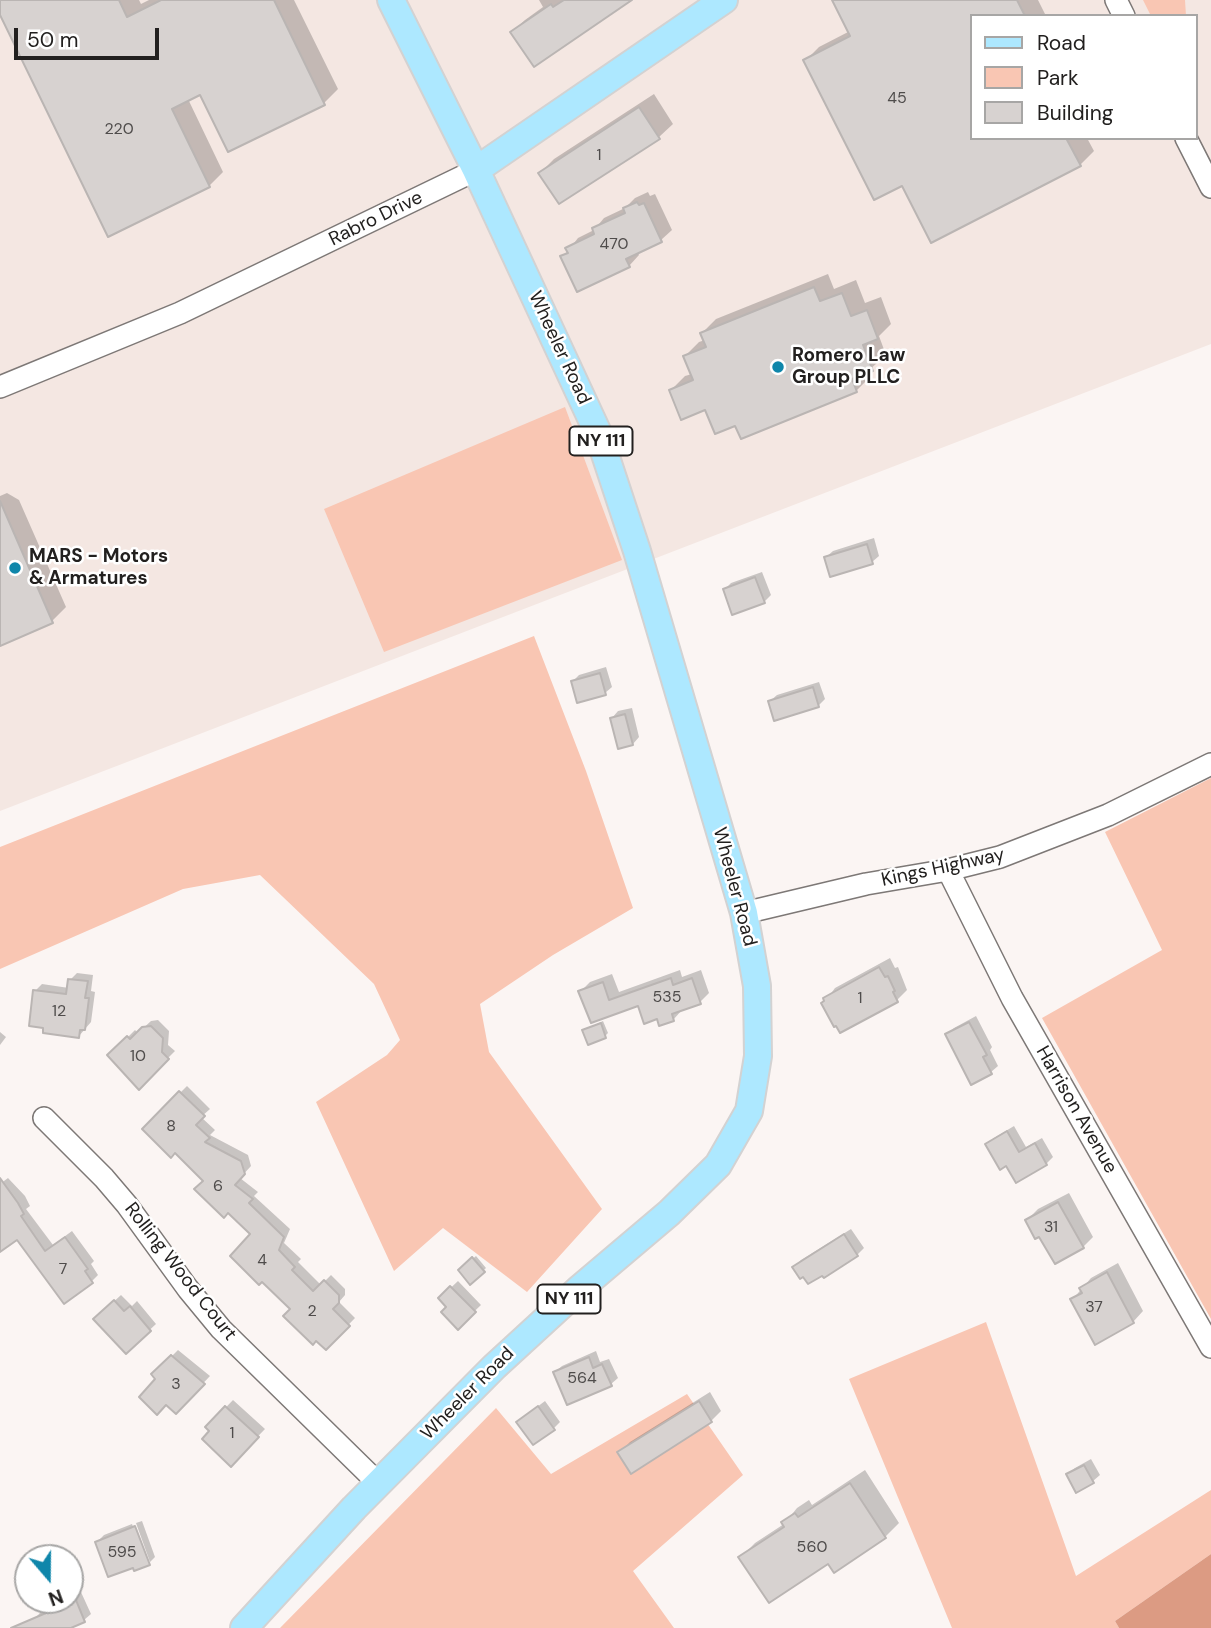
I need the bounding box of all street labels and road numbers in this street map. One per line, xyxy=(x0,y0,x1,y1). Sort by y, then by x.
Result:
street label: Rabro Drive xyxy=(326,187,426,251)
street label: Wheeler Road xyxy=(523,288,595,408)
road number: NY 111 xyxy=(570,426,632,456)
street label: Wheeler Road xyxy=(707,825,761,949)
street label: Kings Highway xyxy=(879,844,1007,892)
street label: Harrison Avenue xyxy=(1030,1042,1122,1178)
street label: Rolling Wood Court xyxy=(119,1198,241,1346)
road number: NY 111 xyxy=(538,1284,600,1314)
street label: Wheeler Road xyxy=(417,1343,519,1445)

